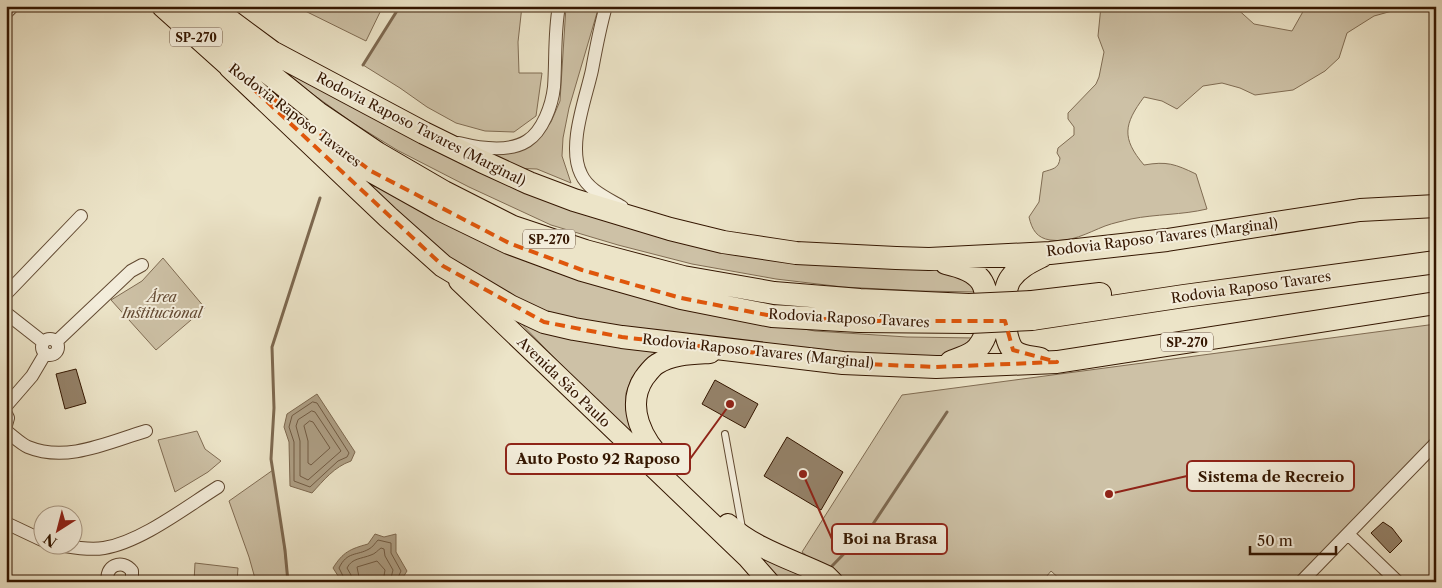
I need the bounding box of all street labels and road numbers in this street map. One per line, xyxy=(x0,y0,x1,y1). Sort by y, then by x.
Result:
road number: SP-270 xyxy=(170,28,222,46)
street label: Rodovia Raposo Tavares xyxy=(225,59,365,171)
street label: Rodovia Raposo Tavares (Marginal) xyxy=(313,68,529,190)
street label: Rodovia Raposo Tavares (Marginal) xyxy=(1045,214,1279,260)
road number: SP-270 xyxy=(523,230,575,248)
street label: Rodovia Raposo Tavares xyxy=(1170,267,1332,307)
street label: Rodovia Raposo Tavares xyxy=(768,305,930,331)
street label: Rodovia Raposo Tavares (Marginal) xyxy=(641,330,875,372)
street label: Avenida São Paulo xyxy=(513,332,614,431)
road number: SP-270 xyxy=(1161,332,1213,352)

